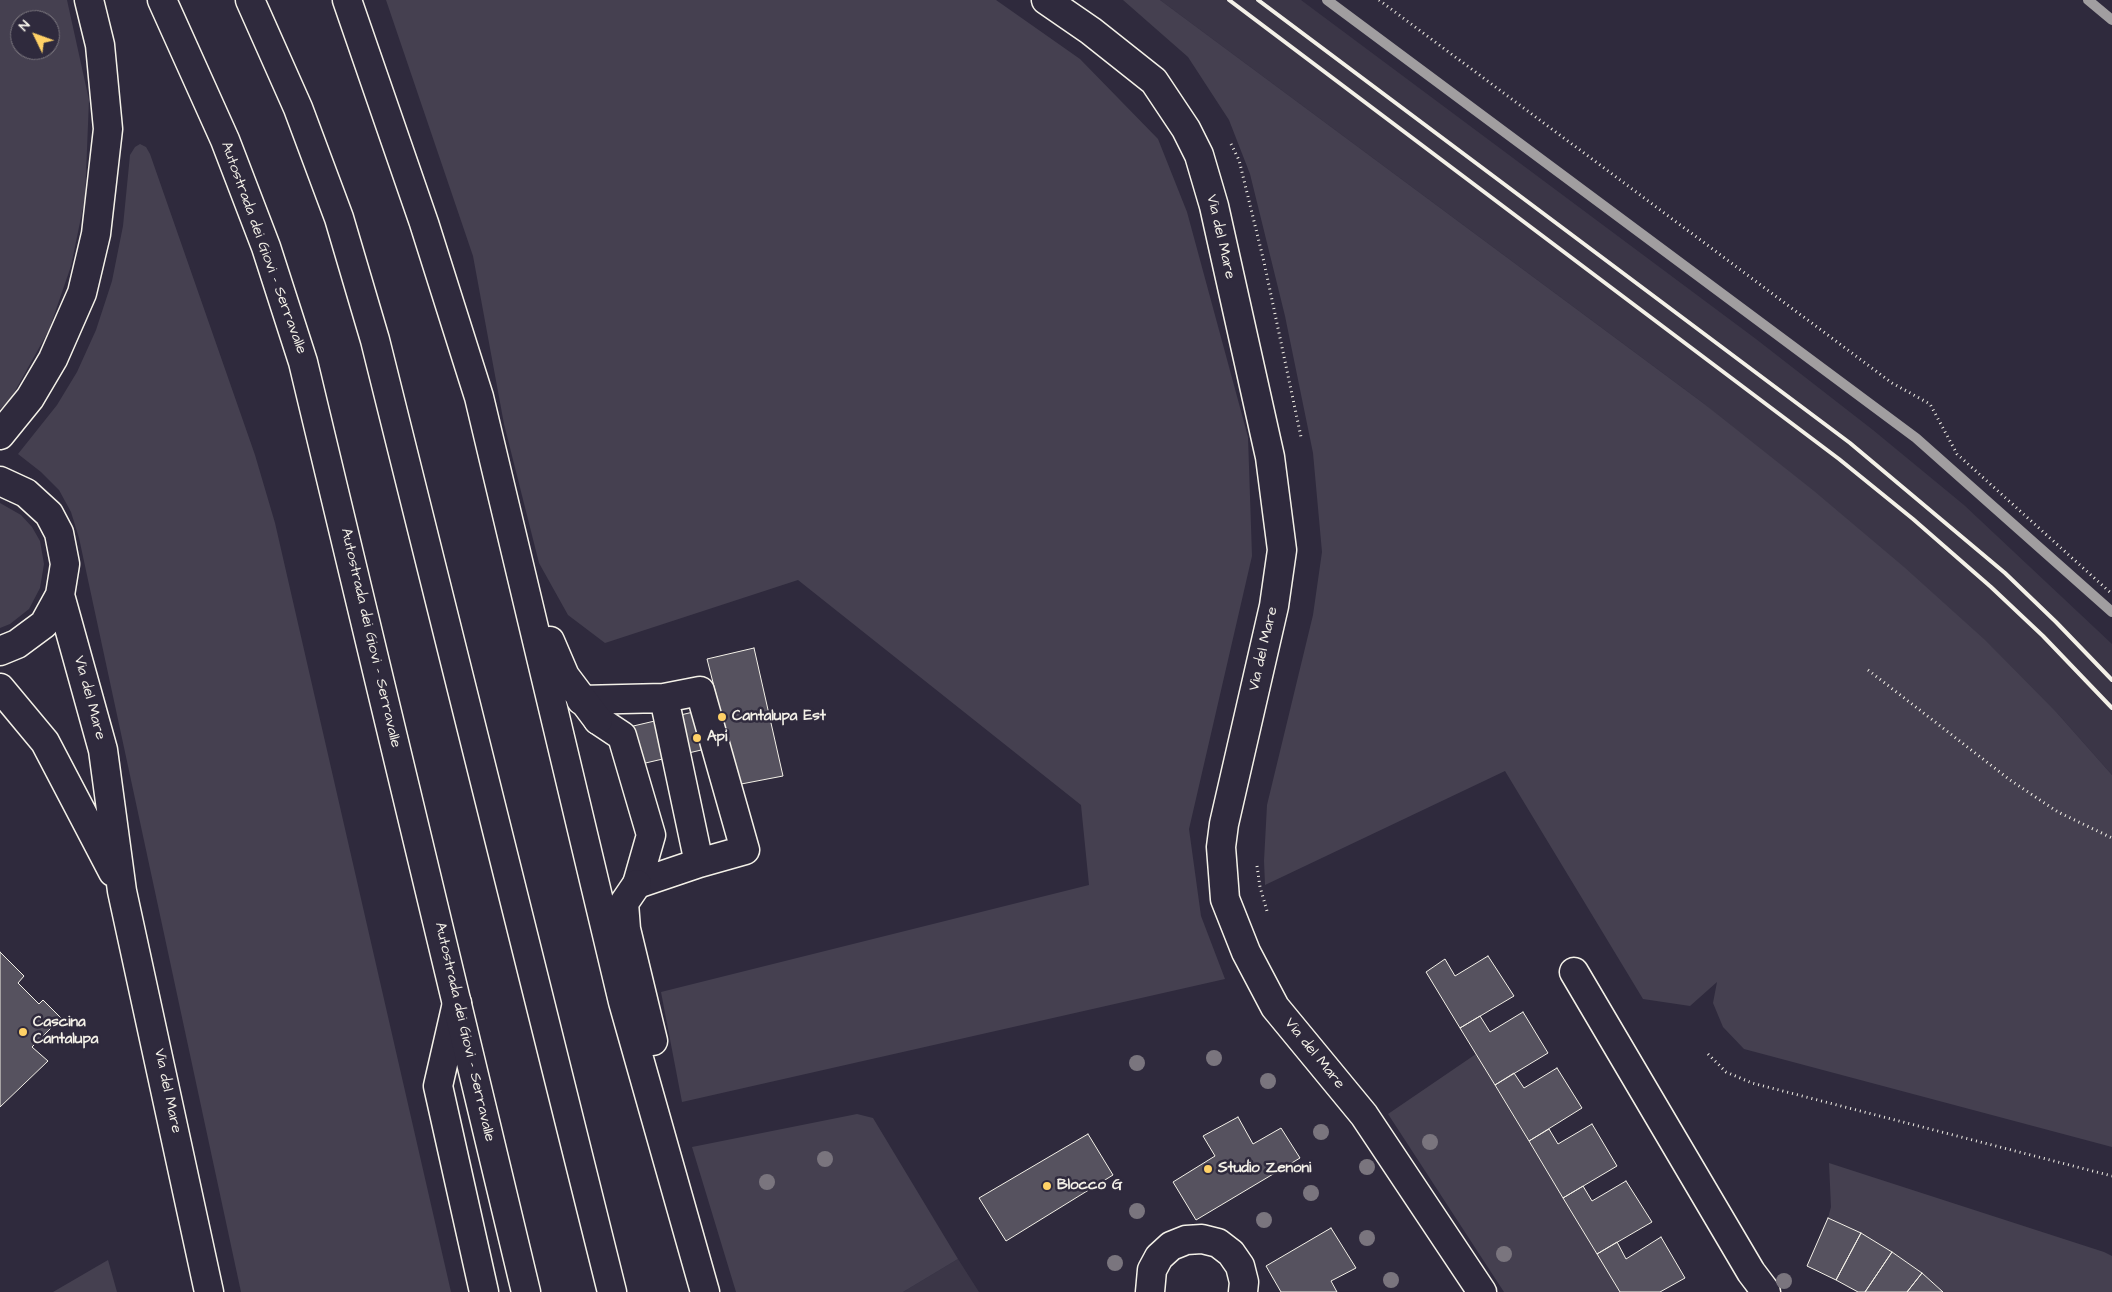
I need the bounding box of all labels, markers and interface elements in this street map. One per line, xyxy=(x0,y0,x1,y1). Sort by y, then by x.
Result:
north arrow xyxy=(10,10,60,60)
text: N xyxy=(14,16,35,36)
street label: Autostrada dei Giovi - Serravalle xyxy=(216,139,310,357)
street label: Via del Mare xyxy=(1202,193,1238,281)
street label: Autostrada dei Giovi - Serravalle xyxy=(336,527,404,749)
street label: Via del Mare xyxy=(1246,605,1282,693)
street label: Via del Mare xyxy=(69,654,109,742)
place label: Cantalupa Est xyxy=(732,708,826,726)
marker: Cantalupa Est xyxy=(716,711,728,723)
place label: Api xyxy=(707,729,727,747)
marker: Api xyxy=(691,732,703,744)
street label: Autostrada dei Giovi - Serravalle xyxy=(430,921,498,1143)
place label: Cascina Cantalupa xyxy=(33,1014,98,1049)
street label: Via del Mare xyxy=(1280,1015,1348,1093)
marker: Cascina Cantalupa xyxy=(17,1026,29,1038)
street label: Via del Mare xyxy=(149,1047,185,1135)
place label: Studio Zenoni xyxy=(1218,1160,1311,1178)
marker: Studio Zenoni xyxy=(1202,1163,1214,1175)
place label: Blocco G xyxy=(1057,1177,1122,1195)
marker: Blocco G xyxy=(1041,1180,1053,1192)

